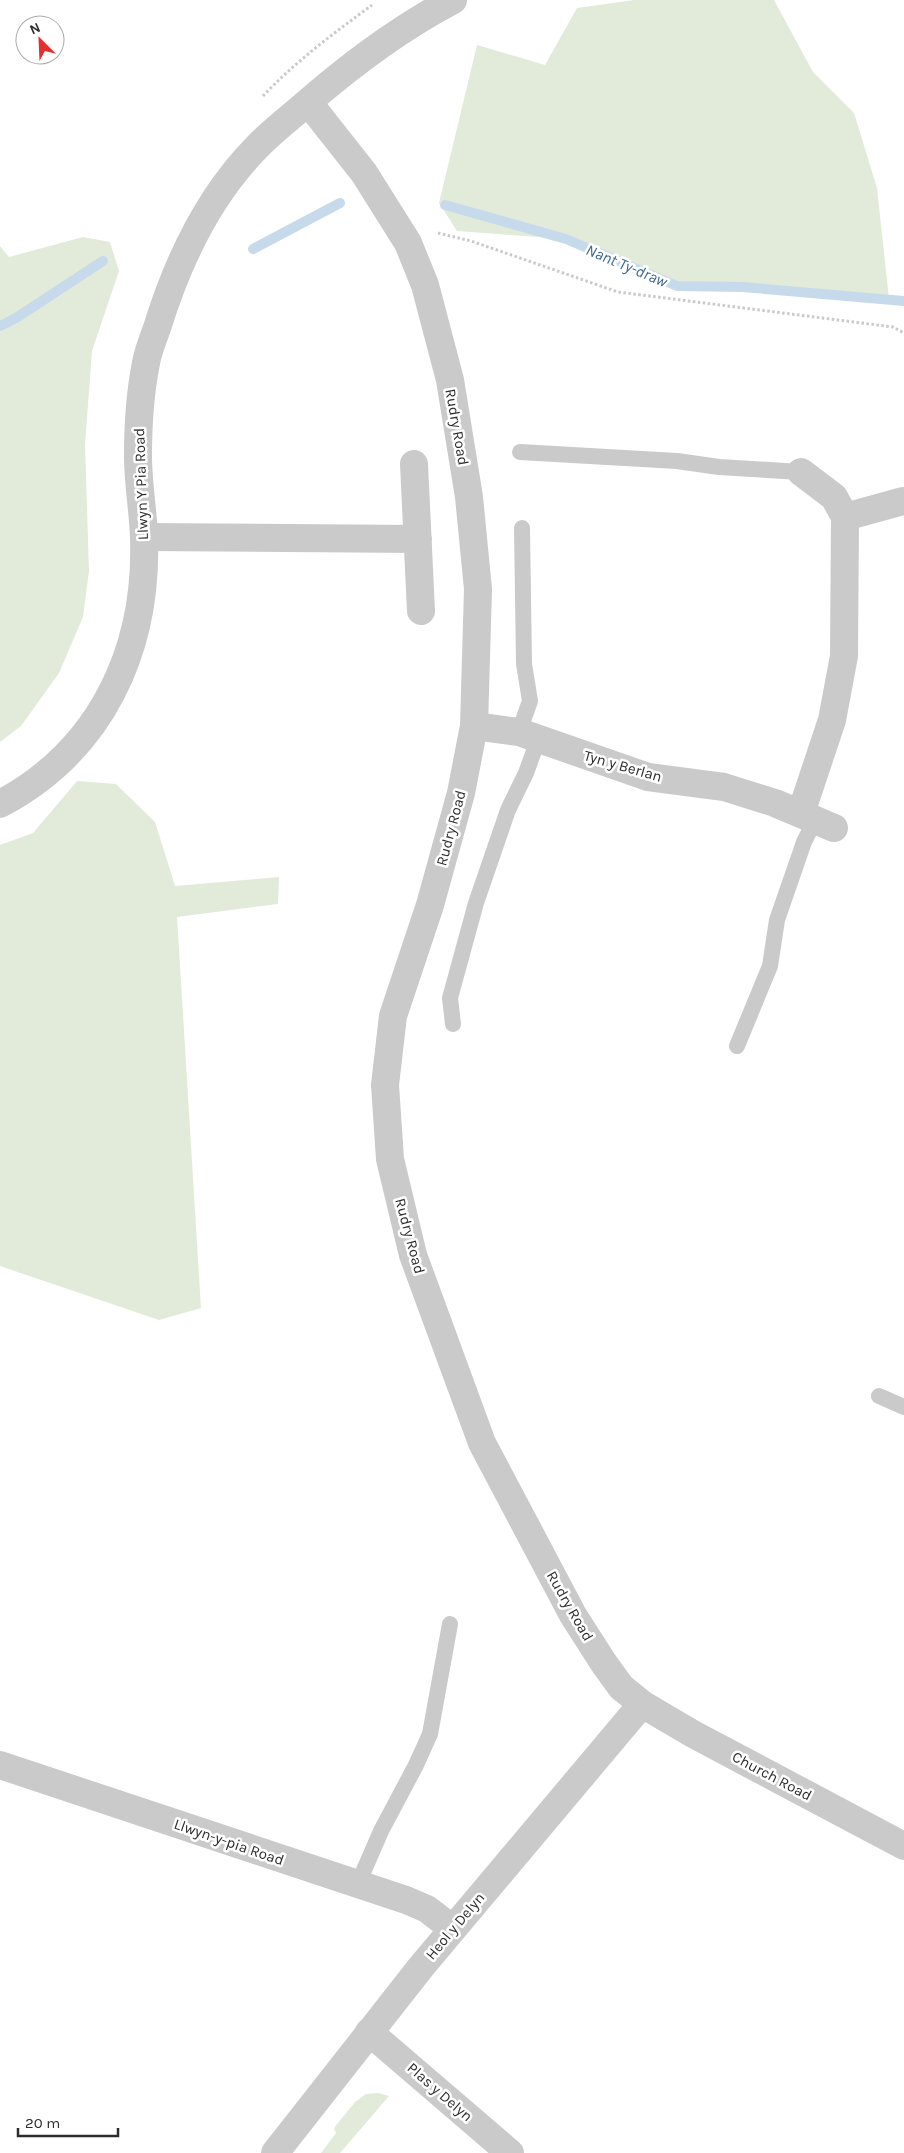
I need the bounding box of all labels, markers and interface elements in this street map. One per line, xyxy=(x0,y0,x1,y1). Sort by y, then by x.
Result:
north arrow xyxy=(15,15,65,65)
text: N xyxy=(27,19,43,38)
water label: Nant Ty-draw xyxy=(583,240,671,291)
street label: Rudry Road xyxy=(441,387,473,467)
street label: Llwyn Y Pia Road xyxy=(130,427,152,541)
street label: Tyn y Berlan xyxy=(582,746,664,786)
street label: Rudry Road xyxy=(432,788,470,868)
street label: Rudry Road xyxy=(391,1196,429,1276)
street label: Rudry Road xyxy=(543,1568,597,1644)
street label: Church Road xyxy=(729,1747,815,1805)
street label: Llwyn-y-pia Road xyxy=(172,1815,286,1869)
street label: Heol y Delyn xyxy=(422,1889,488,1963)
street label: Plas y Delyn xyxy=(404,2059,476,2125)
scale bar xyxy=(18,2106,118,2138)
text: 20 m xyxy=(25,2114,60,2132)

